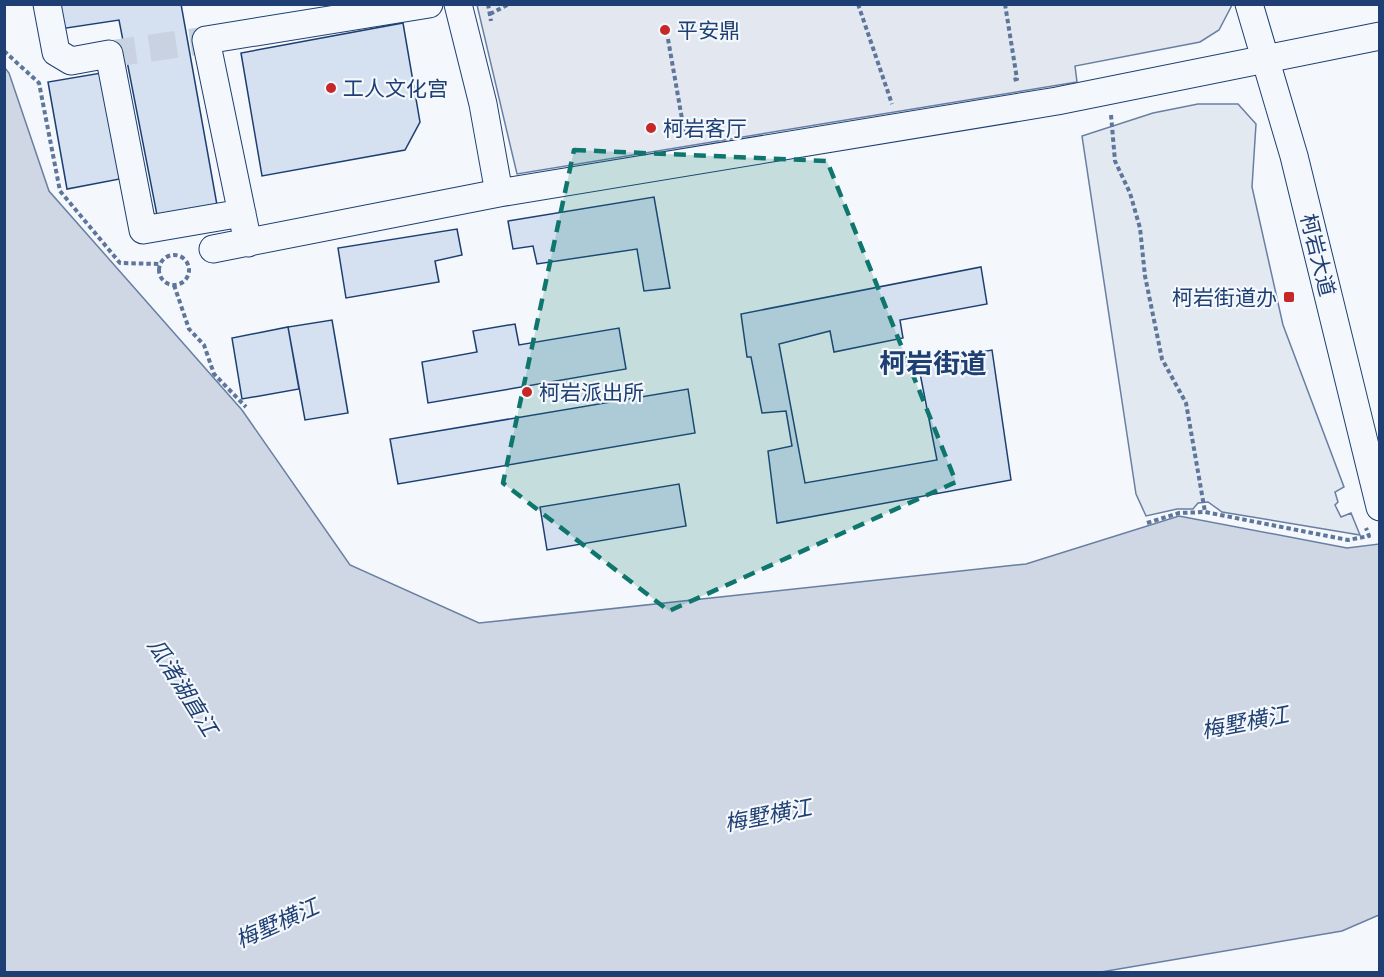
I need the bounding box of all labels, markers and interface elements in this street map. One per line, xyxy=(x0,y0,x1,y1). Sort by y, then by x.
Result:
place label: 平安鼎 xyxy=(677,18,740,43)
marker: 平安鼎 xyxy=(658,23,672,37)
place label: 工人文化宫 xyxy=(343,76,448,101)
marker: 工人文化宫 xyxy=(324,81,338,95)
place label: 柯岩客厅 xyxy=(663,116,747,141)
marker: 柯岩客厅 xyxy=(644,121,658,135)
street label: 柯岩大道 xyxy=(1296,211,1340,299)
place label: 柯岩街道办 xyxy=(1172,285,1277,310)
marker: 柯岩街道办 xyxy=(1282,290,1296,304)
district label: 柯岩街道 xyxy=(879,347,987,379)
place label: 柯岩派出所 xyxy=(539,380,644,405)
marker: 柯岩派出所 xyxy=(520,385,534,399)
water label: 瓜渚湖直江 xyxy=(143,633,224,742)
water label: 梅墅横江 xyxy=(1199,700,1293,743)
water label: 梅墅横江 xyxy=(722,793,816,836)
water label: 梅墅横江 xyxy=(232,892,324,953)

